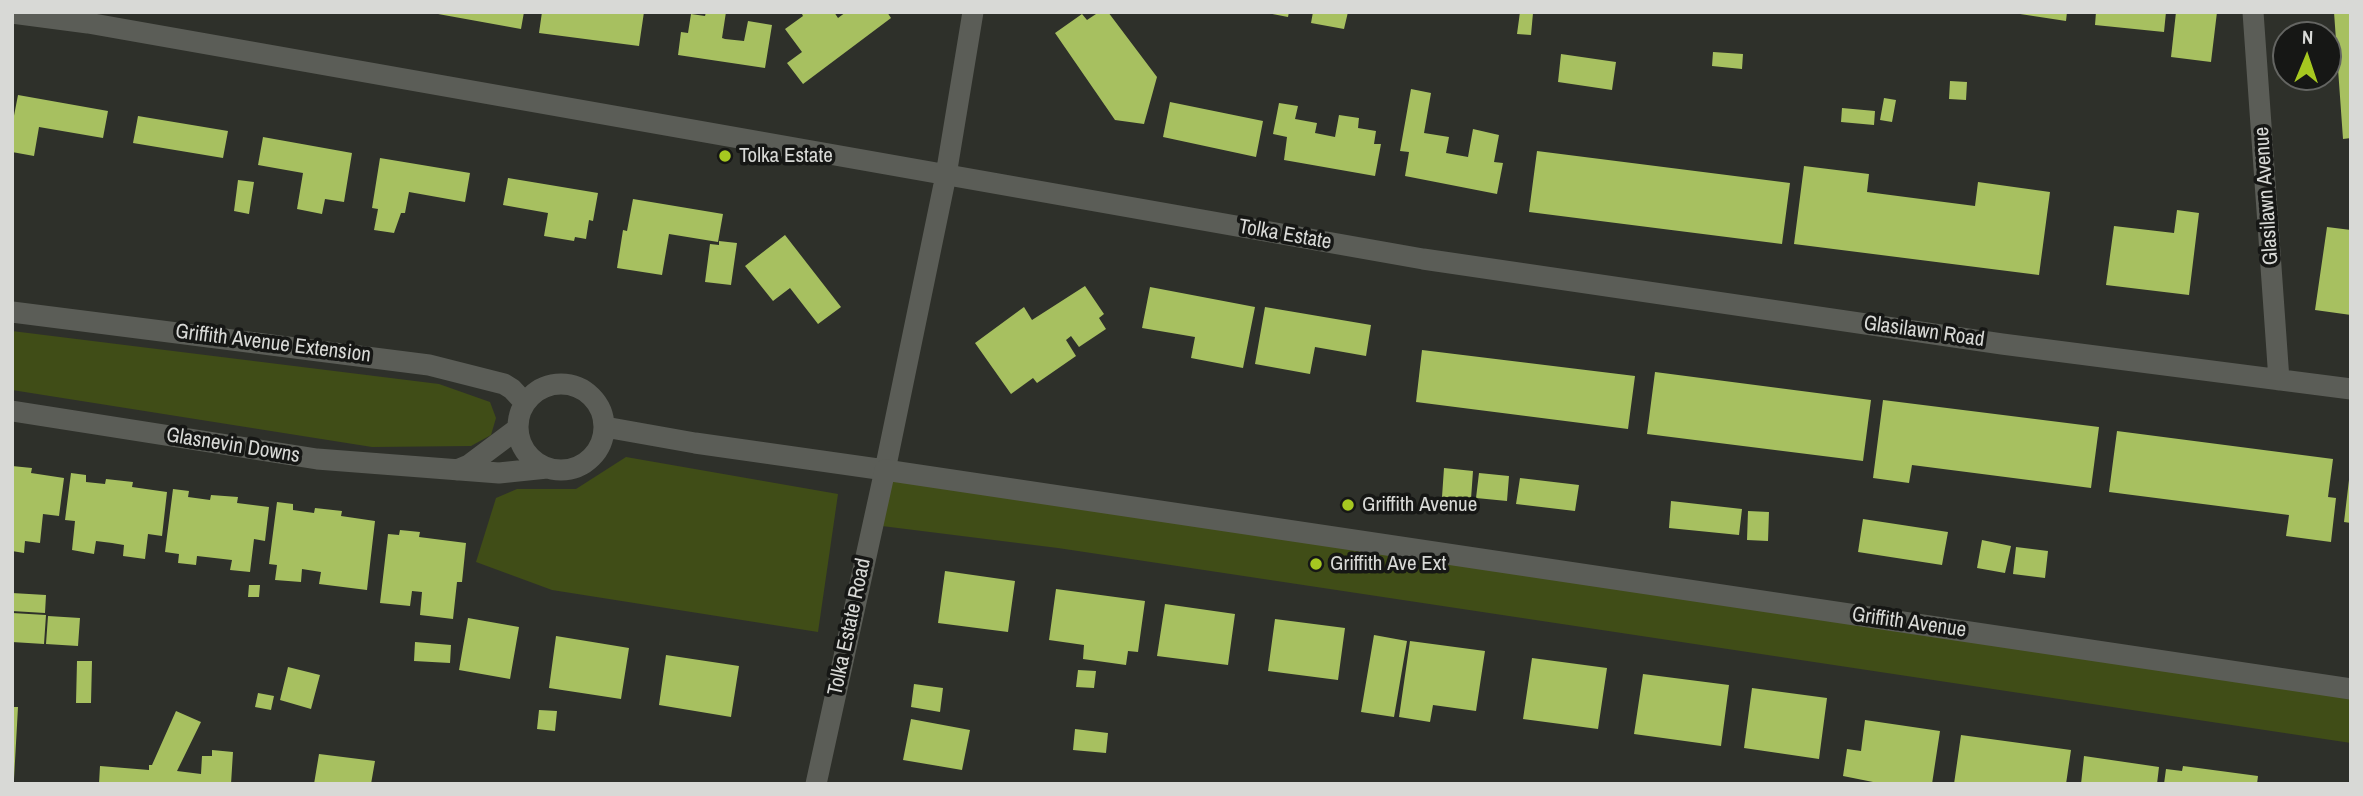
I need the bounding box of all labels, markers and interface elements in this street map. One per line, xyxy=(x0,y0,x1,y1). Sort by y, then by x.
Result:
north arrow xyxy=(2272,21,2342,91)
text: N xyxy=(2302,24,2314,50)
street label: Glasilawn Avenue xyxy=(2250,126,2284,266)
place label: Tolka Estate xyxy=(739,143,833,169)
marker: Tolka Estate xyxy=(717,148,733,164)
street label: Tolka Estate xyxy=(1237,214,1333,256)
street label: Glasilawn Road xyxy=(1862,311,1986,353)
street label: Griffith Avenue Extension xyxy=(174,320,372,368)
street label: Glasnevin Downs xyxy=(164,423,302,469)
place label: Griffith Avenue xyxy=(1362,492,1477,518)
marker: Griffith Avenue xyxy=(1340,497,1356,513)
place label: Griffith Ave Ext xyxy=(1330,551,1446,577)
street label: Tolka Estate Road xyxy=(823,556,877,698)
marker: Griffith Ave Ext xyxy=(1308,556,1324,572)
street label: Griffith Avenue xyxy=(1850,603,1968,643)

